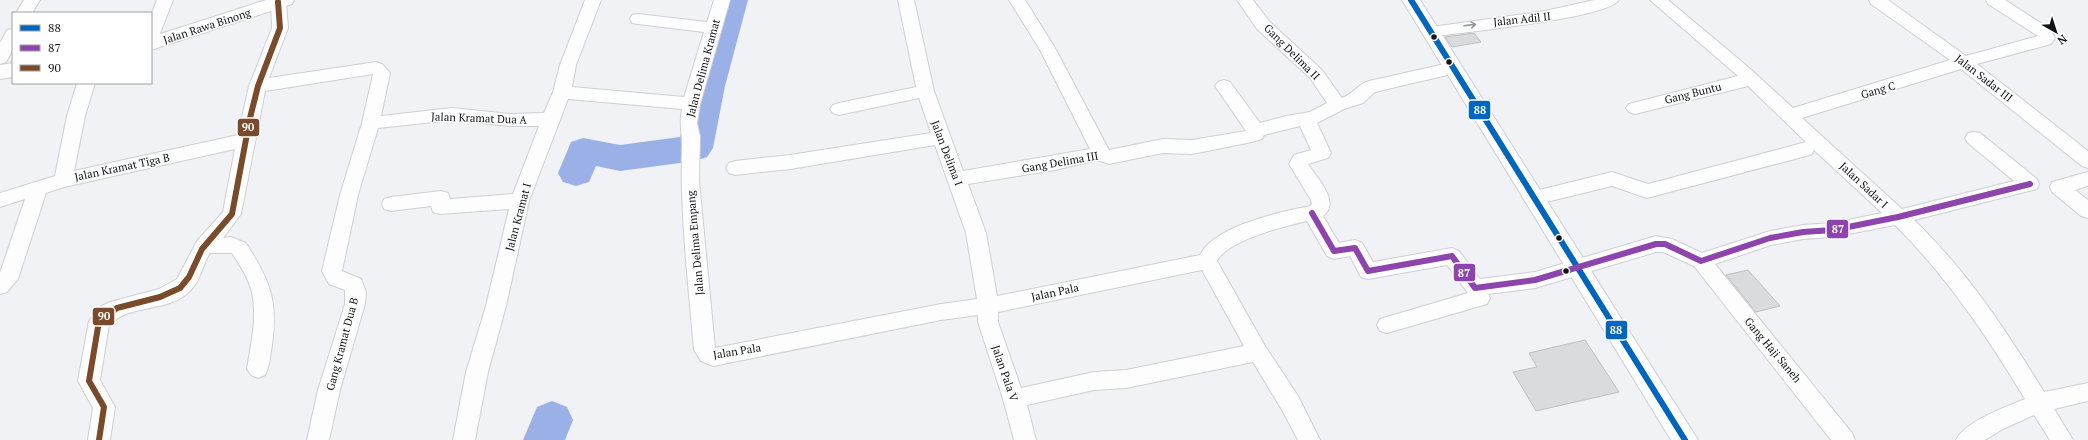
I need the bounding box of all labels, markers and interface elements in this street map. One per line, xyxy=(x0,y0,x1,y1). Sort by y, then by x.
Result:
street label: Jalan Rawa Binong xyxy=(161,5,253,47)
street label: Jalan Adil II xyxy=(1493,9,1552,29)
legend xyxy=(12,12,152,84)
north arrow xyxy=(2036,12,2076,52)
street label: Jalan Delima Kramat xyxy=(683,17,723,119)
text: 88 xyxy=(48,20,61,35)
street label: Gang Delima II xyxy=(1261,21,1323,83)
one-way arrow xyxy=(1463,21,1476,29)
unlabelled marker xyxy=(1429,32,1439,42)
text: N xyxy=(2054,32,2070,48)
text: 87 xyxy=(48,40,61,55)
street label: Jalan Sadar III xyxy=(1952,51,2016,105)
unlabelled marker xyxy=(1444,57,1454,67)
text: 90 xyxy=(48,60,61,75)
street label: Gang C xyxy=(1859,78,1897,102)
street label: Gang Buntu xyxy=(1663,79,1724,107)
line badge: 88 xyxy=(1468,100,1491,120)
text: 88 xyxy=(1474,103,1486,117)
street label: Jalan Kramat Dua A xyxy=(431,109,528,127)
line badge: 90 xyxy=(237,118,260,137)
street label: Jalan Delima I xyxy=(928,118,966,188)
text: 90 xyxy=(242,120,254,134)
street label: Gang Delima III xyxy=(1021,148,1099,176)
street label: Jalan Kramat Tiga B xyxy=(73,150,171,184)
street label: Jalan Sadar I xyxy=(1837,159,1891,211)
street label: Jalan Kramat I xyxy=(502,181,534,253)
street label: Jalan Delima Empang xyxy=(683,190,707,296)
line badge: 87 xyxy=(1826,219,1849,239)
text: 87 xyxy=(1832,222,1844,236)
unlabelled marker xyxy=(1554,233,1564,243)
line badge: 87 xyxy=(1453,263,1476,282)
text: 87 xyxy=(1458,266,1470,280)
unlabelled marker xyxy=(1561,266,1571,276)
street label: Jalan Pala xyxy=(1030,280,1081,304)
street label: Gang Kramat Dua B xyxy=(323,296,361,392)
line badge: 90 xyxy=(92,307,115,326)
text: 90 xyxy=(98,309,110,323)
street label: Gang Haji Saneh xyxy=(1742,315,1805,386)
line badge: 88 xyxy=(1605,320,1628,340)
text: 88 xyxy=(1610,323,1622,337)
street label: Jalan Pala xyxy=(712,340,762,362)
street label: Jalan Pala V xyxy=(989,343,1021,403)

